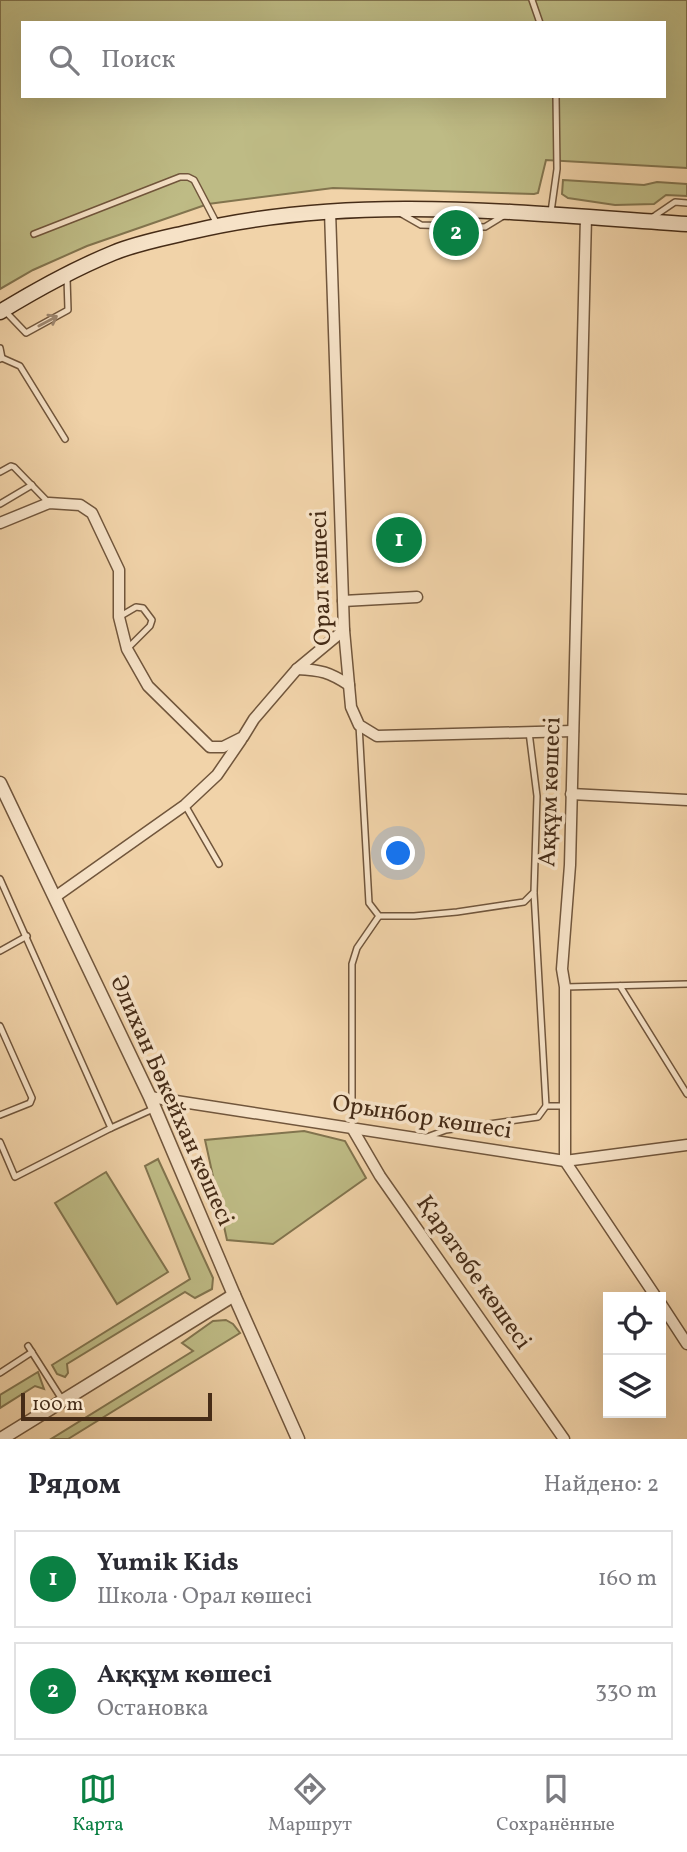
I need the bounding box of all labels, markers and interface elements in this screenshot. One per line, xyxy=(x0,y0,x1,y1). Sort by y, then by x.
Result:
search box xyxy=(21,21,666,98)
icon: search xyxy=(45,41,83,79)
text: Поиск xyxy=(101,42,175,78)
pin: 2 xyxy=(433,207,479,259)
one-way arrow xyxy=(37,314,58,327)
street label: Орал көшесі xyxy=(303,510,341,646)
pin: 1 xyxy=(376,514,422,566)
street label: Аққұм көшесі xyxy=(531,716,571,868)
your location xyxy=(381,836,415,870)
street label: Әлихан Бөкейхан көшесі xyxy=(100,970,242,1232)
street label: Орынбор көшесі xyxy=(330,1087,514,1149)
street label: Қаратөбе көшесі xyxy=(407,1189,539,1357)
map controls xyxy=(603,1292,666,1418)
button: locate xyxy=(603,1292,666,1355)
button: layers xyxy=(603,1355,666,1418)
scale bar xyxy=(21,1390,212,1422)
text: 100 m xyxy=(32,1392,83,1418)
text: Рядом xyxy=(28,1464,121,1506)
text: Найдено: 2 xyxy=(544,1469,659,1501)
text: Yumik Kids xyxy=(97,1545,239,1581)
text: 1 xyxy=(48,1563,58,1595)
text: 160 m xyxy=(598,1563,657,1595)
text: Школа · Орал көшесі xyxy=(97,1581,312,1613)
text: Аққұм көшесі xyxy=(97,1657,272,1693)
text: 2 xyxy=(47,1675,59,1707)
text: 330 m xyxy=(595,1675,657,1707)
text: Остановка xyxy=(97,1693,209,1725)
tab: Карта xyxy=(72,1770,124,1838)
tab: Маршрут xyxy=(268,1770,352,1838)
tab: Сохранённые xyxy=(496,1770,615,1838)

